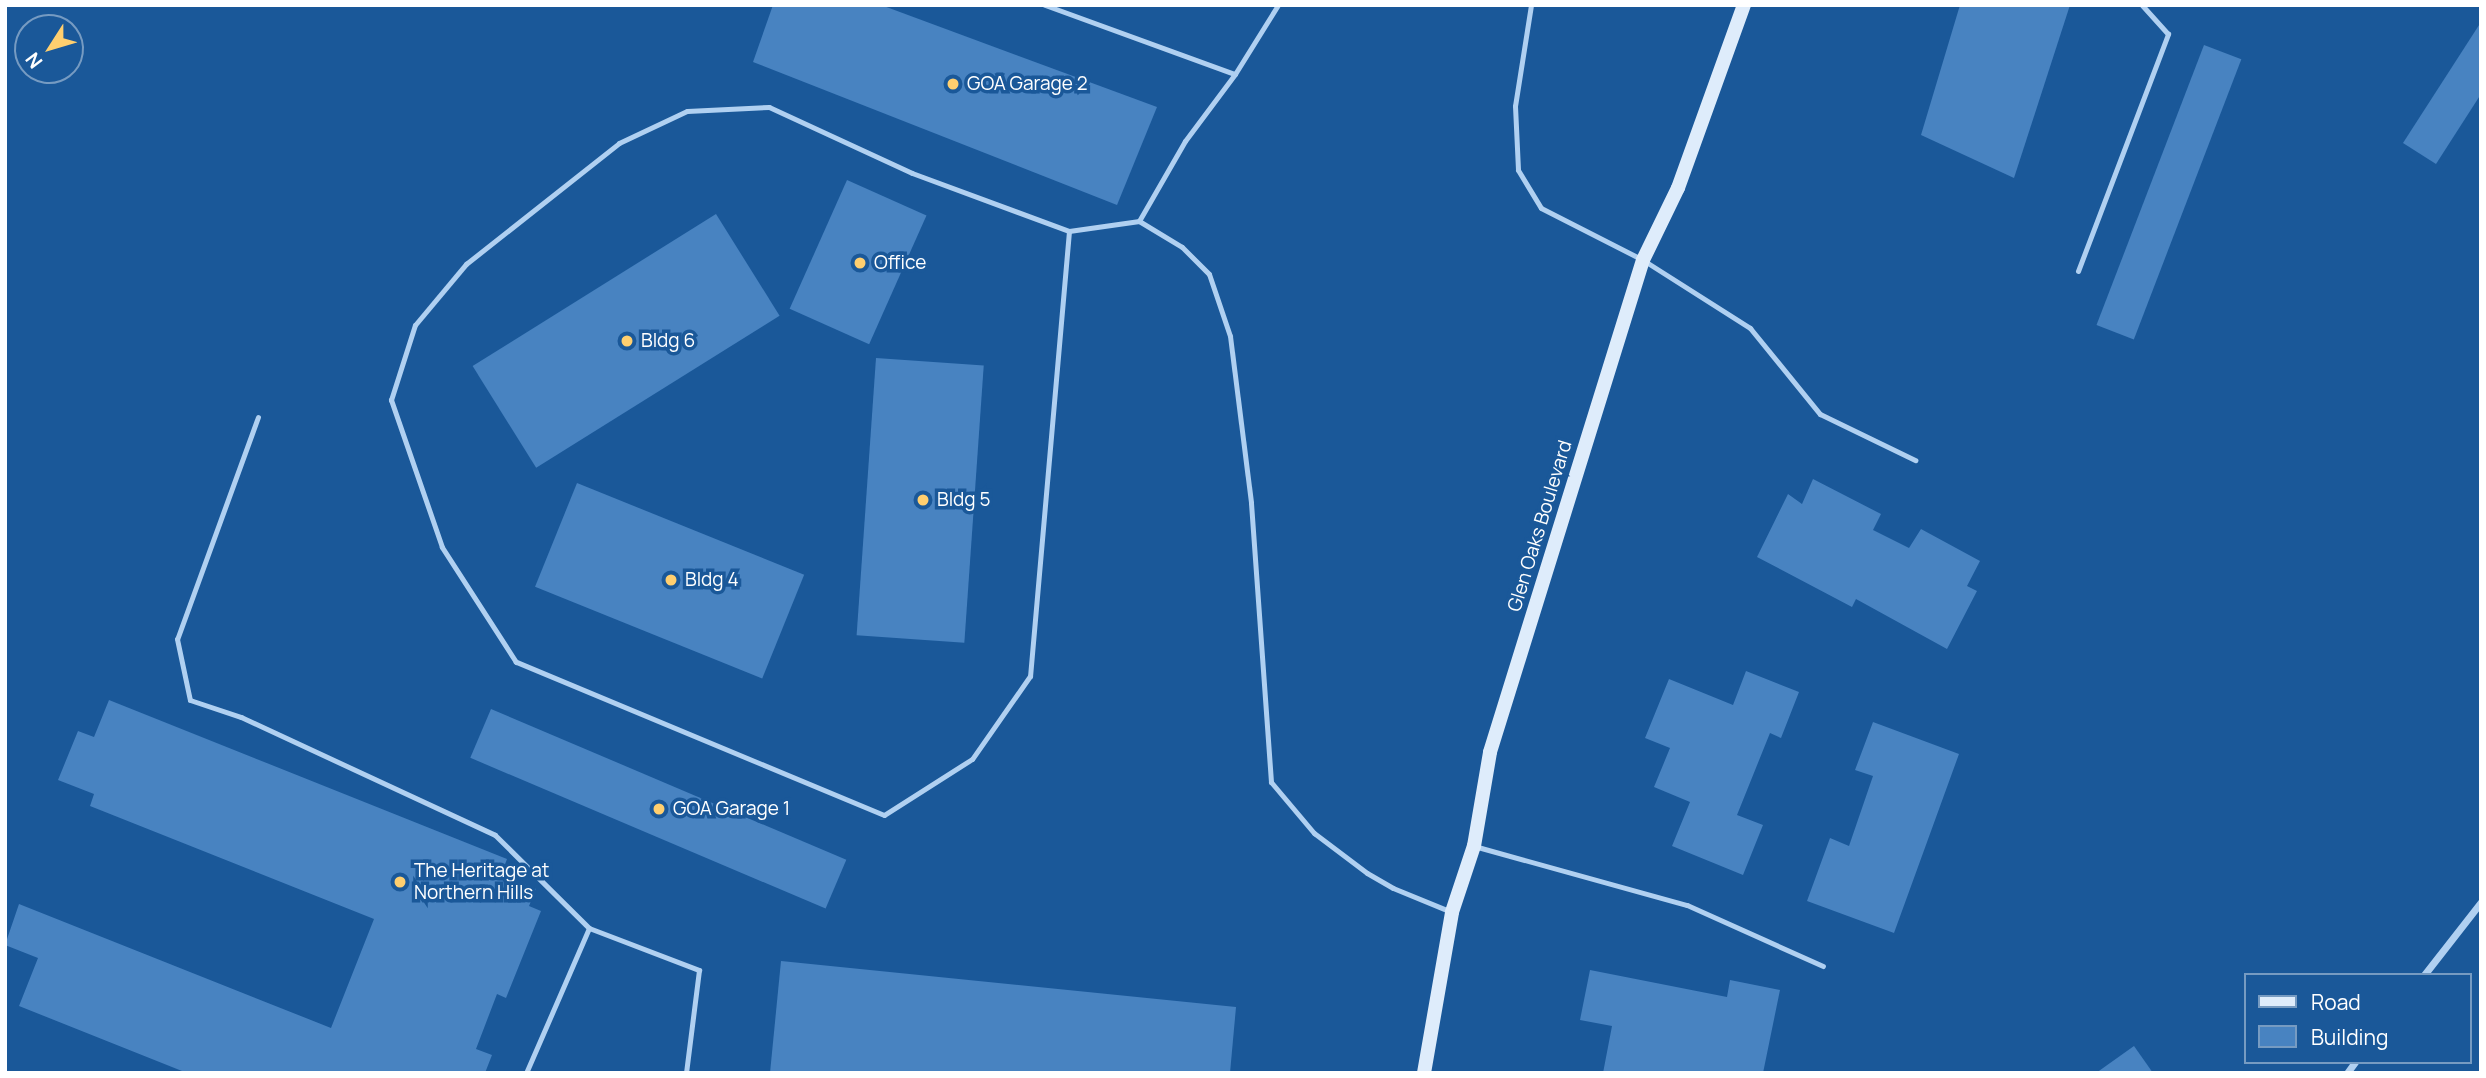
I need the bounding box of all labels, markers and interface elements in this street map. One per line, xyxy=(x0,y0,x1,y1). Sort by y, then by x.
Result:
north arrow xyxy=(14,14,84,84)
text: N xyxy=(19,47,48,74)
place label: GOA Garage 2 xyxy=(967,73,1088,95)
marker: GOA Garage 2 xyxy=(945,76,961,92)
place label: Office xyxy=(874,252,926,274)
marker: Office xyxy=(852,255,868,271)
place label: Bldg 6 xyxy=(641,330,695,352)
marker: Bldg 6 xyxy=(619,333,635,349)
street label: Glen Oaks Boulevard xyxy=(1503,438,1577,614)
place label: Bldg 5 xyxy=(937,489,990,511)
marker: Bldg 5 xyxy=(915,492,931,508)
place label: Bldg 4 xyxy=(685,569,739,591)
marker: Bldg 4 xyxy=(663,572,679,588)
place label: GOA Garage 1 xyxy=(673,798,790,820)
marker: GOA Garage 1 xyxy=(651,801,667,817)
place label: The Heritage at Northern Hills xyxy=(414,860,549,904)
marker: The Heritage at Northern Hills xyxy=(392,874,408,890)
legend xyxy=(2244,973,2472,1064)
text: Road xyxy=(2311,988,2361,1016)
text: Building xyxy=(2311,1023,2388,1051)

